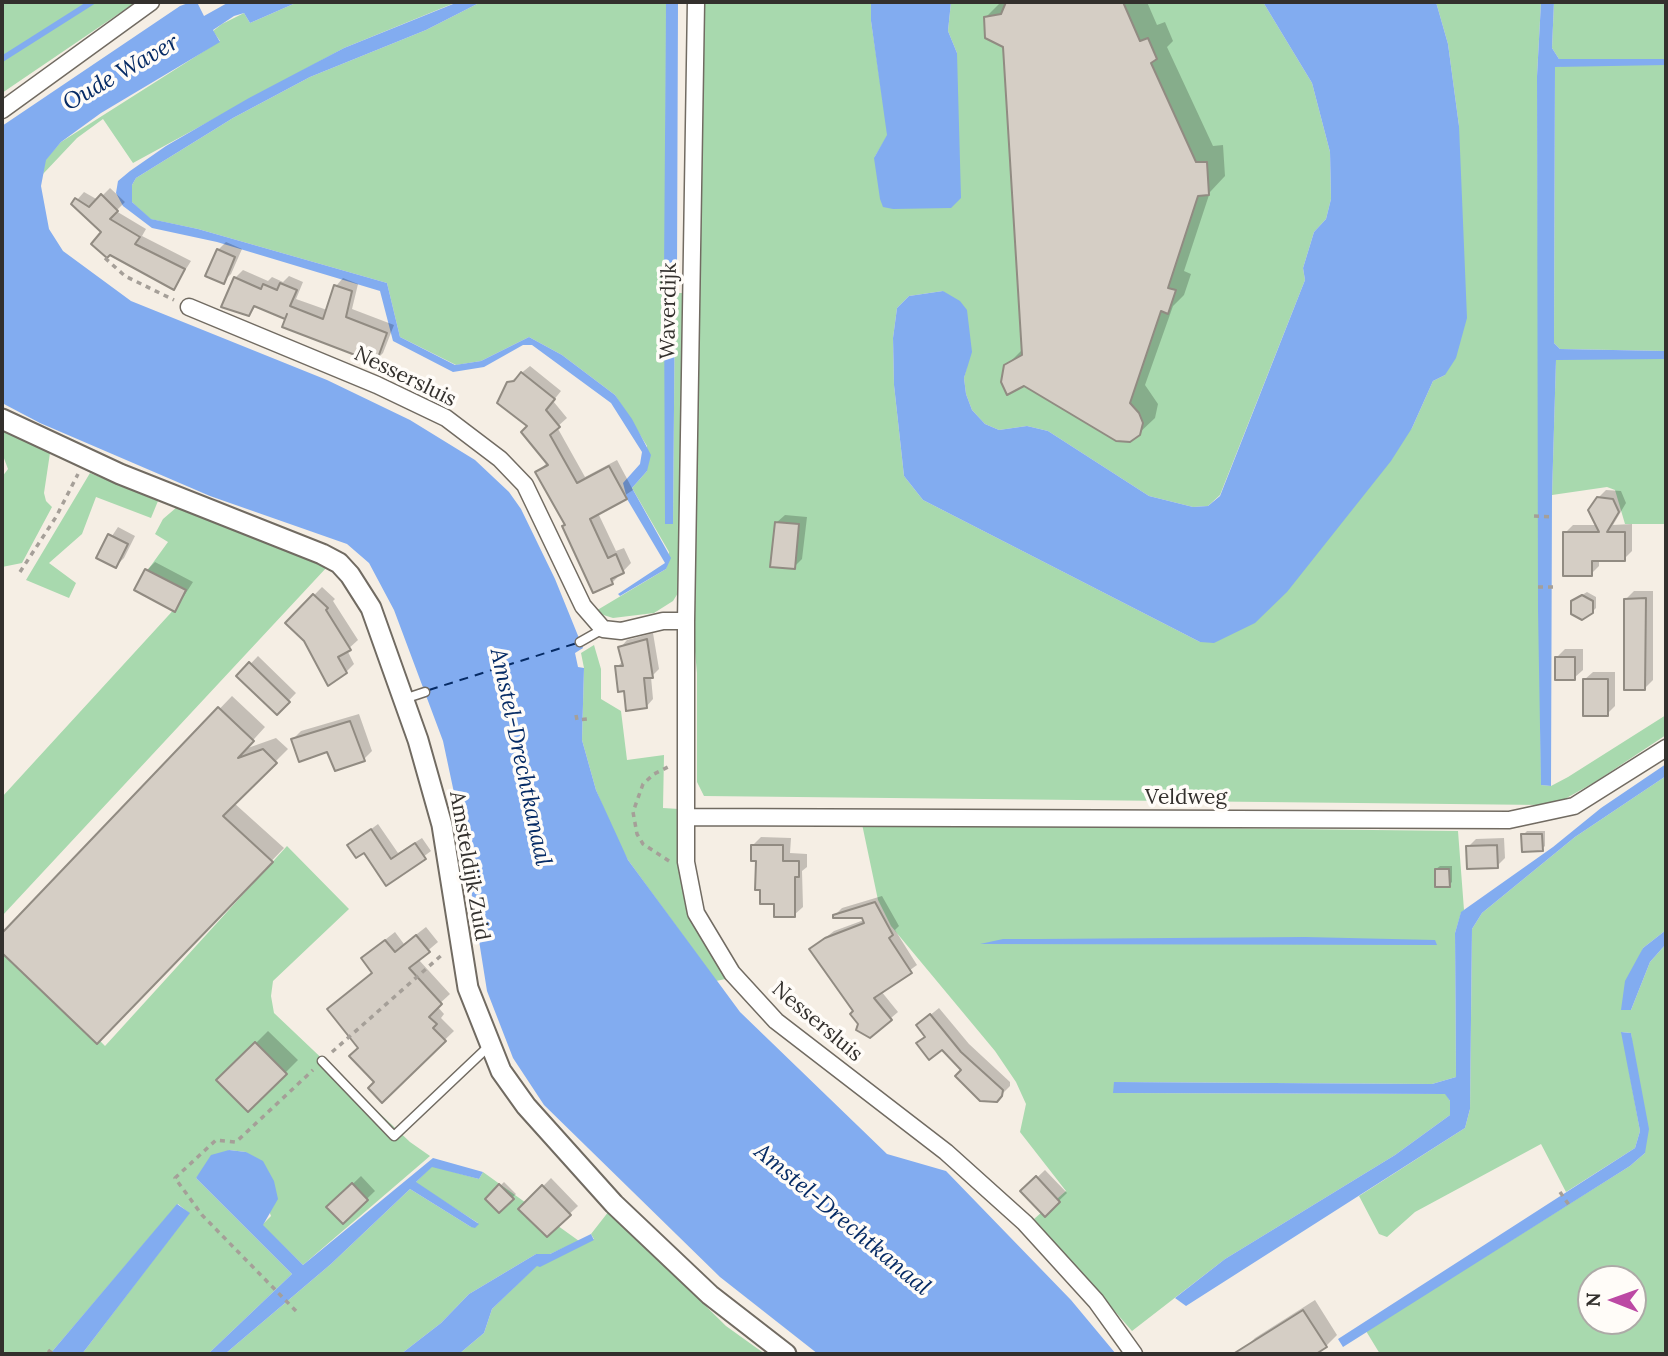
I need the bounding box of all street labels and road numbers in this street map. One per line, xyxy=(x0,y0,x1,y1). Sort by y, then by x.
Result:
street label: Waverdijk xyxy=(656,262,682,360)
street label: Nessersluis xyxy=(350,341,460,413)
street label: Veldweg xyxy=(1145,785,1227,811)
street label: Amsteldijk Zuid xyxy=(443,789,495,943)
street label: Nessersluis xyxy=(767,977,867,1067)

